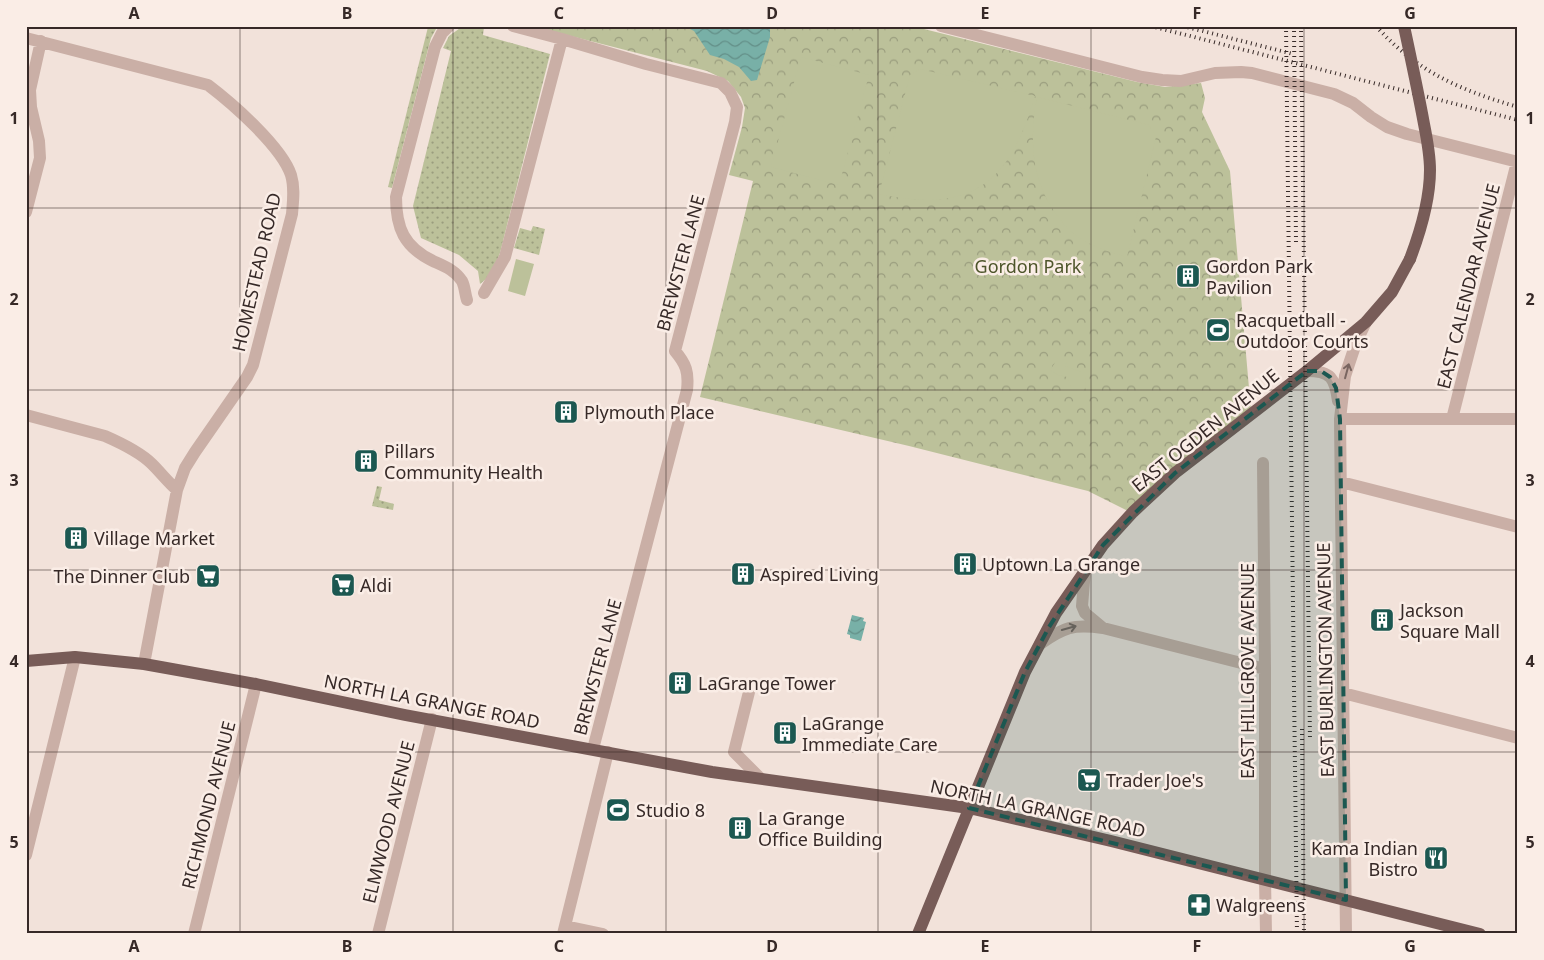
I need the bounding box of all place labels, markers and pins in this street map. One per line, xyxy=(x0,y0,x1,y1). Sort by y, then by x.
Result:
place label: Gordon Park Pavilion xyxy=(1206,254,1313,299)
building icon: Gordon Park Pavilion xyxy=(1175,263,1201,289)
place label: Racquetball - Outdoor Courts xyxy=(1236,308,1369,353)
sports icon: Racquetball - Outdoor Courts xyxy=(1205,317,1231,343)
building icon: Plymouth Place xyxy=(553,399,579,425)
place label: Plymouth Place xyxy=(584,400,714,424)
place label: Pillars Community Health xyxy=(384,439,543,484)
building icon: Pillars Community Health xyxy=(353,448,379,474)
building icon: Village Market xyxy=(63,525,89,551)
place label: Village Market xyxy=(94,526,215,550)
building icon: Uptown La Grange xyxy=(952,551,978,577)
place label: Uptown La Grange xyxy=(982,552,1140,576)
building icon: Aspired Living xyxy=(730,561,756,587)
place label: Aspired Living xyxy=(760,562,879,586)
supermarket icon: The Dinner Club xyxy=(195,563,221,589)
place label: The Dinner Club xyxy=(54,564,190,588)
supermarket icon: Aldi xyxy=(330,572,356,598)
place label: Aldi xyxy=(360,573,392,597)
place label: Jackson Square Mall xyxy=(1398,598,1500,643)
building icon: Jackson Square Mall xyxy=(1369,607,1395,633)
building icon: LaGrange Tower xyxy=(667,670,693,696)
place label: LaGrange Tower xyxy=(698,671,836,695)
place label: LaGrange Immediate Care xyxy=(802,711,938,756)
building icon: LaGrange Immediate Care xyxy=(772,720,798,746)
supermarket icon: Trader Joe's xyxy=(1076,767,1102,793)
place label: Trader Joe's xyxy=(1106,768,1204,792)
sports icon: Studio 8 xyxy=(605,797,631,823)
place label: Studio 8 xyxy=(636,798,705,822)
place label: La Grange Office Building xyxy=(758,806,883,851)
building icon: La Grange Office Building xyxy=(727,815,753,841)
place label: Kama Indian Bistro xyxy=(1311,836,1418,881)
restaurant icon: Kama Indian Bistro xyxy=(1423,845,1449,871)
pharmacy icon: Walgreens xyxy=(1186,892,1212,918)
place label: Walgreens xyxy=(1216,893,1305,917)

